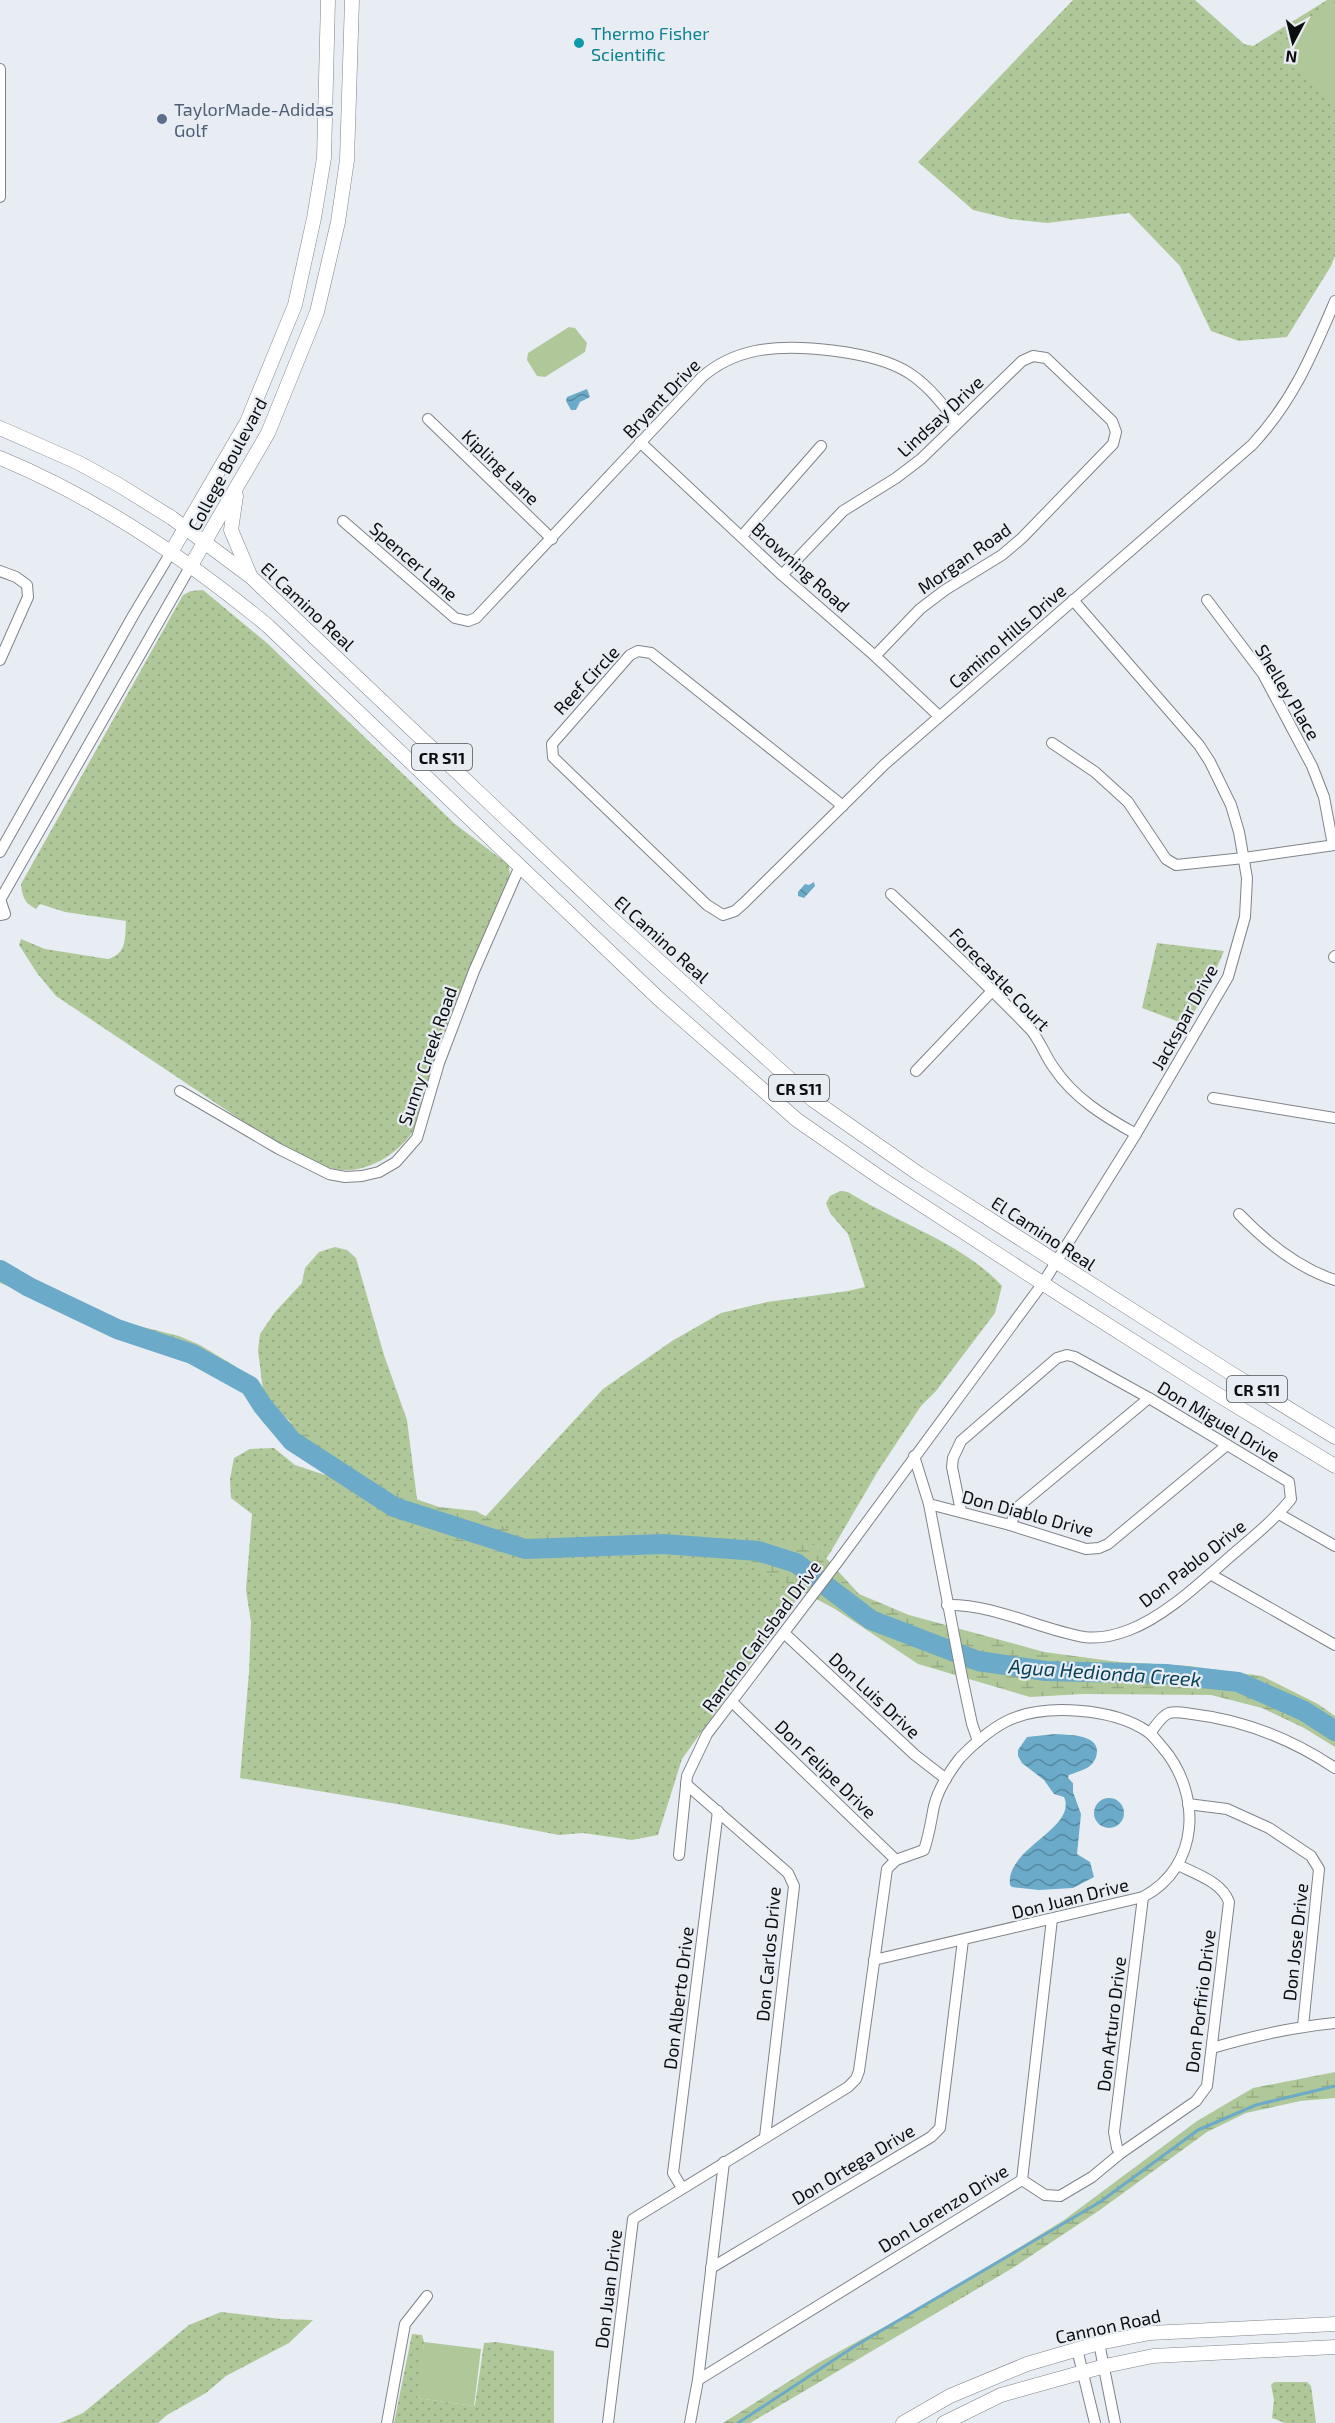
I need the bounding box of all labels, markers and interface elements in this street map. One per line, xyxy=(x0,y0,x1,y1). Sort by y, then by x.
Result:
north arrow xyxy=(1263,12,1323,72)
place label: Thermo Fisher Scientific xyxy=(591,22,709,65)
marker: Thermo Fisher Scientific xyxy=(572,36,586,50)
text: N xyxy=(1284,47,1298,68)
place label: TaylorMade-Adidas Golf xyxy=(174,98,334,141)
marker: TaylorMade-Adidas Golf xyxy=(155,112,169,126)
street label: Bryant Drive xyxy=(618,354,704,442)
street label: Lindsay Drive xyxy=(892,371,988,461)
street label: College Boulevard xyxy=(183,394,271,534)
street label: Kipling Lane xyxy=(458,425,544,509)
street label: Spencer Lane xyxy=(366,517,462,605)
street label: Browning Road xyxy=(748,517,854,617)
street label: Morgan Road xyxy=(913,518,1015,598)
street label: El Camino Real xyxy=(257,557,360,655)
street label: Camino Hills Drive xyxy=(944,579,1070,693)
street label: Shelley Place xyxy=(1251,640,1325,744)
street label: Reef Circle xyxy=(548,641,624,719)
road number: CR S11 xyxy=(412,744,472,770)
street label: El Camino Real xyxy=(610,891,714,988)
street label: Forecastle Court xyxy=(945,923,1055,1035)
street label: Jackspar Drive xyxy=(1146,960,1222,1074)
street label: Sunny Creek Road xyxy=(393,984,461,1128)
road number: CR S11 xyxy=(769,1075,829,1101)
street label: El Camino Real xyxy=(988,1191,1101,1275)
street label: Don Miguel Drive xyxy=(1154,1376,1284,1466)
road number: CR S11 xyxy=(1227,1376,1287,1402)
street label: Don Diablo Drive xyxy=(960,1485,1096,1541)
street label: Don Pablo Drive xyxy=(1134,1514,1250,1612)
street label: Rancho Carlsbad Drive xyxy=(697,1556,825,1716)
street label: Don Luis Drive xyxy=(825,1647,925,1743)
water label: Agua Hedionda Creek xyxy=(1007,1653,1202,1691)
street label: Don Felipe Drive xyxy=(771,1715,881,1823)
street label: Don Juan Drive xyxy=(1009,1873,1131,1923)
street label: Don Jose Drive xyxy=(1278,1882,1312,2002)
street label: Don Carlos Drive xyxy=(751,1886,785,2022)
street label: Don Alberto Drive xyxy=(658,1925,698,2071)
street label: Don Porfirio Drive xyxy=(1180,1928,1220,2074)
street label: Don Arturo Drive xyxy=(1092,1955,1130,2093)
street label: Don Ortega Drive xyxy=(788,2119,918,2209)
street label: Don Lorenzo Drive xyxy=(874,2159,1012,2257)
street label: Don Juan Drive xyxy=(590,2228,626,2350)
street label: Cannon Road xyxy=(1053,2304,1163,2348)

